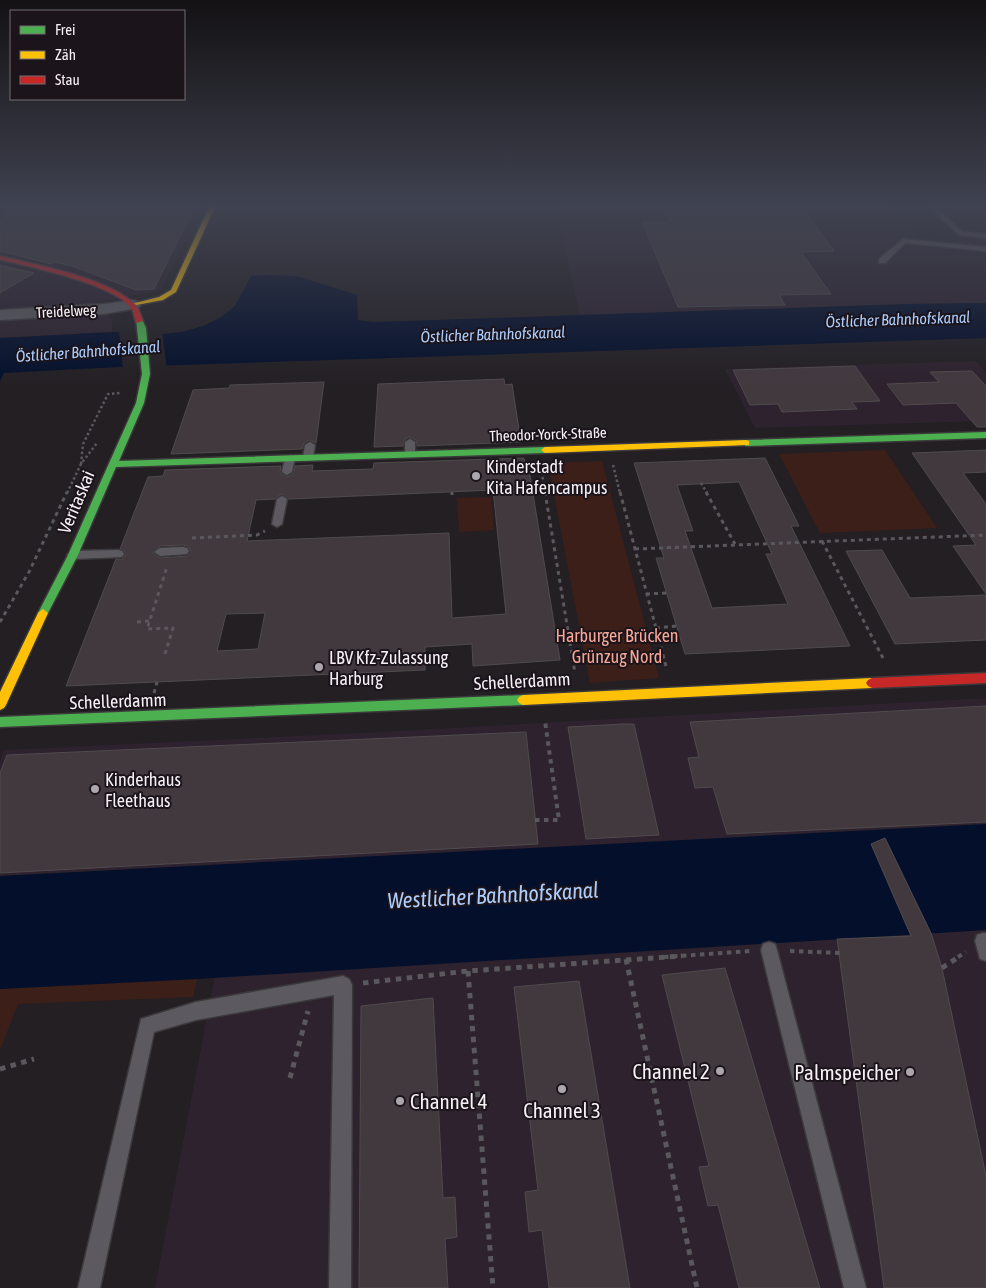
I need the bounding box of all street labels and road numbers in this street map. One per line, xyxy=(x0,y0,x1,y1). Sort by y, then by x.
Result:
street label: Treidelweg xyxy=(36,301,97,321)
street label: Theodor-Yorck-Straße xyxy=(489,423,607,445)
street label: Veritaskai xyxy=(53,467,99,537)
street label: Schellerdamm xyxy=(473,668,571,694)
street label: Schellerdamm xyxy=(69,689,167,713)

